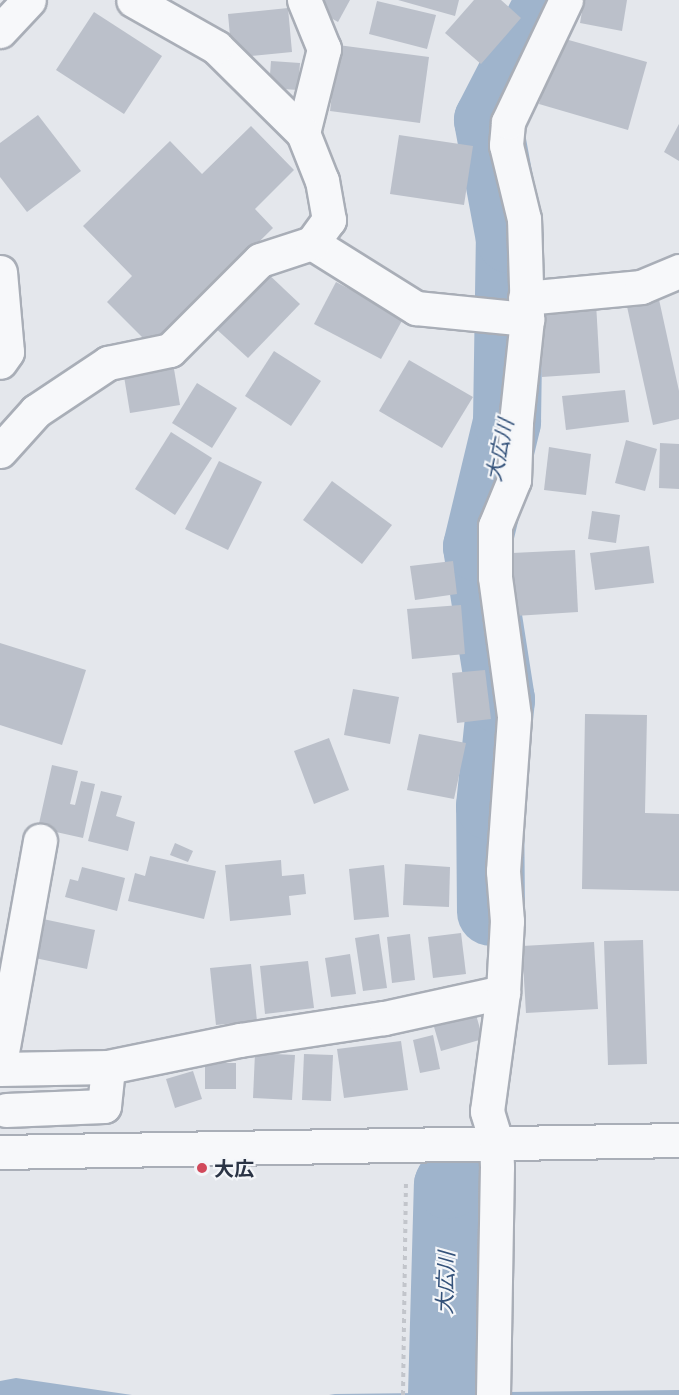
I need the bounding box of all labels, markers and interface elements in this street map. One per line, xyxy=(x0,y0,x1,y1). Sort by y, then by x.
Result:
water label: 大広川 xyxy=(480,417,518,483)
place label: 大広 xyxy=(214,1156,254,1180)
marker: 大広 xyxy=(195,1161,209,1175)
water label: 大広川 xyxy=(431,1251,459,1315)

